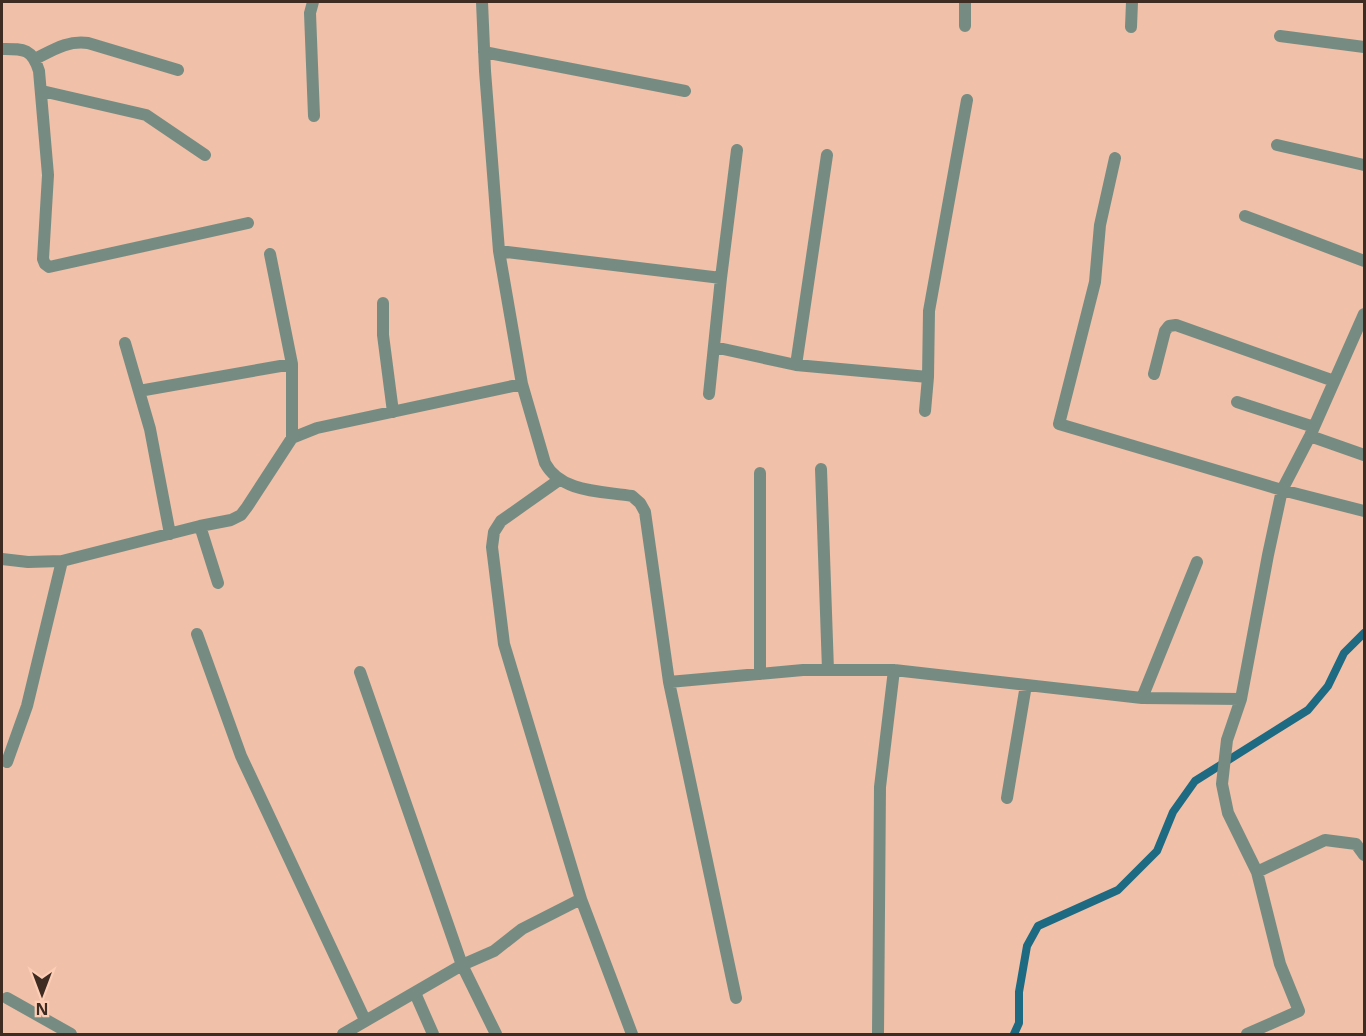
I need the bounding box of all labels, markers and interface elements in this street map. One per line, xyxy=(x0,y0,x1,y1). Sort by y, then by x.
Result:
north arrow xyxy=(12,964,72,1024)
text: N xyxy=(35,998,49,1020)

